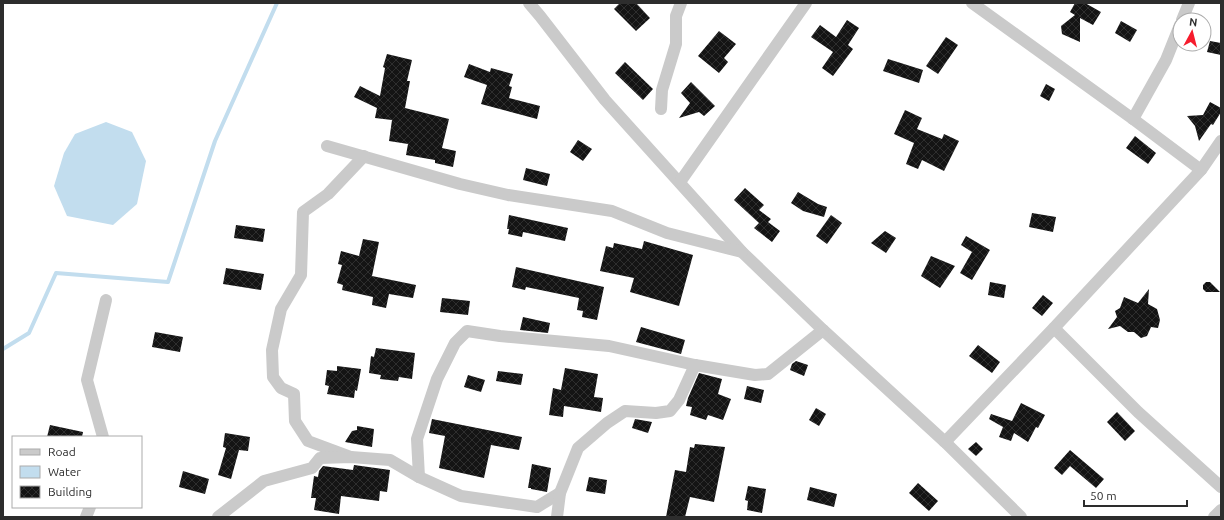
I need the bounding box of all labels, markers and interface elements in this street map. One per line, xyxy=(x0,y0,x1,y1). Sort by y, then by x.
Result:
north arrow xyxy=(1172,12,1212,52)
text: N xyxy=(1188,16,1198,29)
legend xyxy=(12,436,142,508)
text: Road xyxy=(48,445,76,458)
text: Water xyxy=(48,465,81,478)
scale bar xyxy=(1084,482,1187,508)
text: Building xyxy=(48,485,92,498)
text: 50 m xyxy=(1090,489,1117,502)

